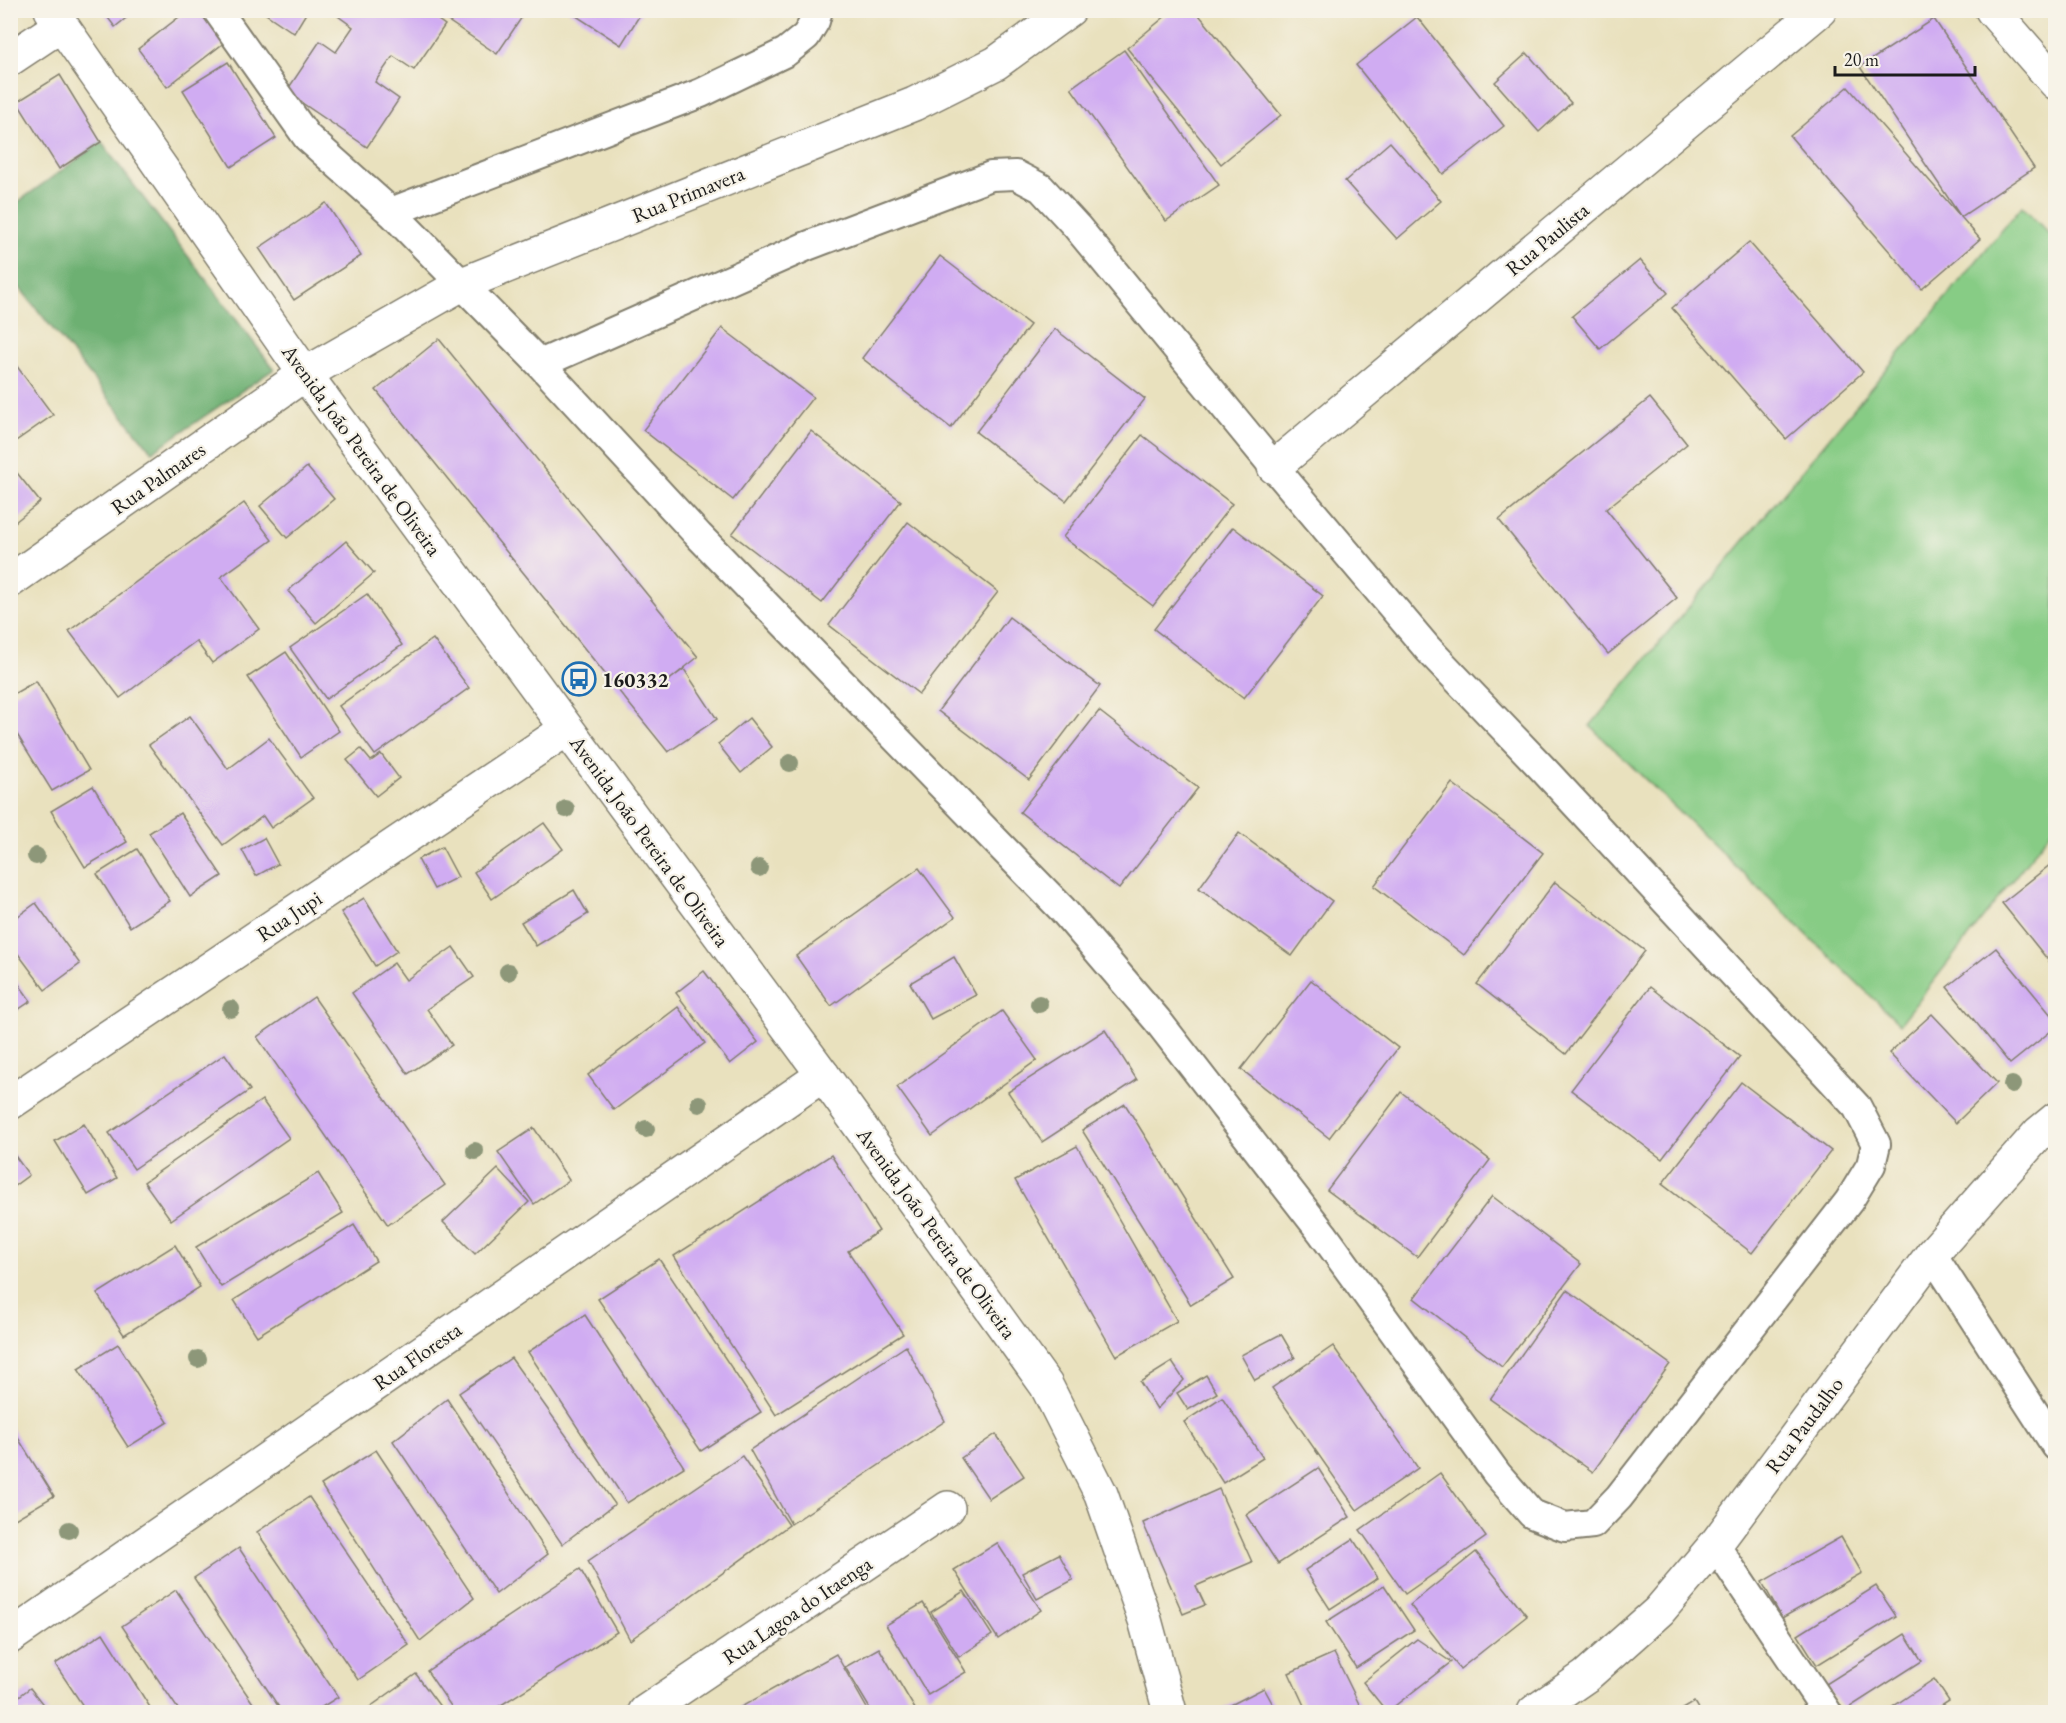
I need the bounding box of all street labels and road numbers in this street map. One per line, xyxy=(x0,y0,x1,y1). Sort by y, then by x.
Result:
street label: Rua Primavera xyxy=(628,159,749,229)
street label: Rua Paulista xyxy=(1500,196,1595,282)
street label: Avenida João Pereira de Oliveira xyxy=(276,338,448,561)
street label: Rua Palmares xyxy=(105,435,211,520)
street label: Avenida João Pereira de Oliveira xyxy=(564,729,736,952)
street label: Rua Jupi xyxy=(251,884,327,948)
street label: Avenida João Pereira de Oliveira xyxy=(851,1121,1023,1344)
street label: Rua Floresta xyxy=(368,1315,467,1396)
street label: Rua Paudalho xyxy=(1759,1371,1849,1479)
street label: Rua Lagoa do Itaenga xyxy=(717,1550,878,1670)

